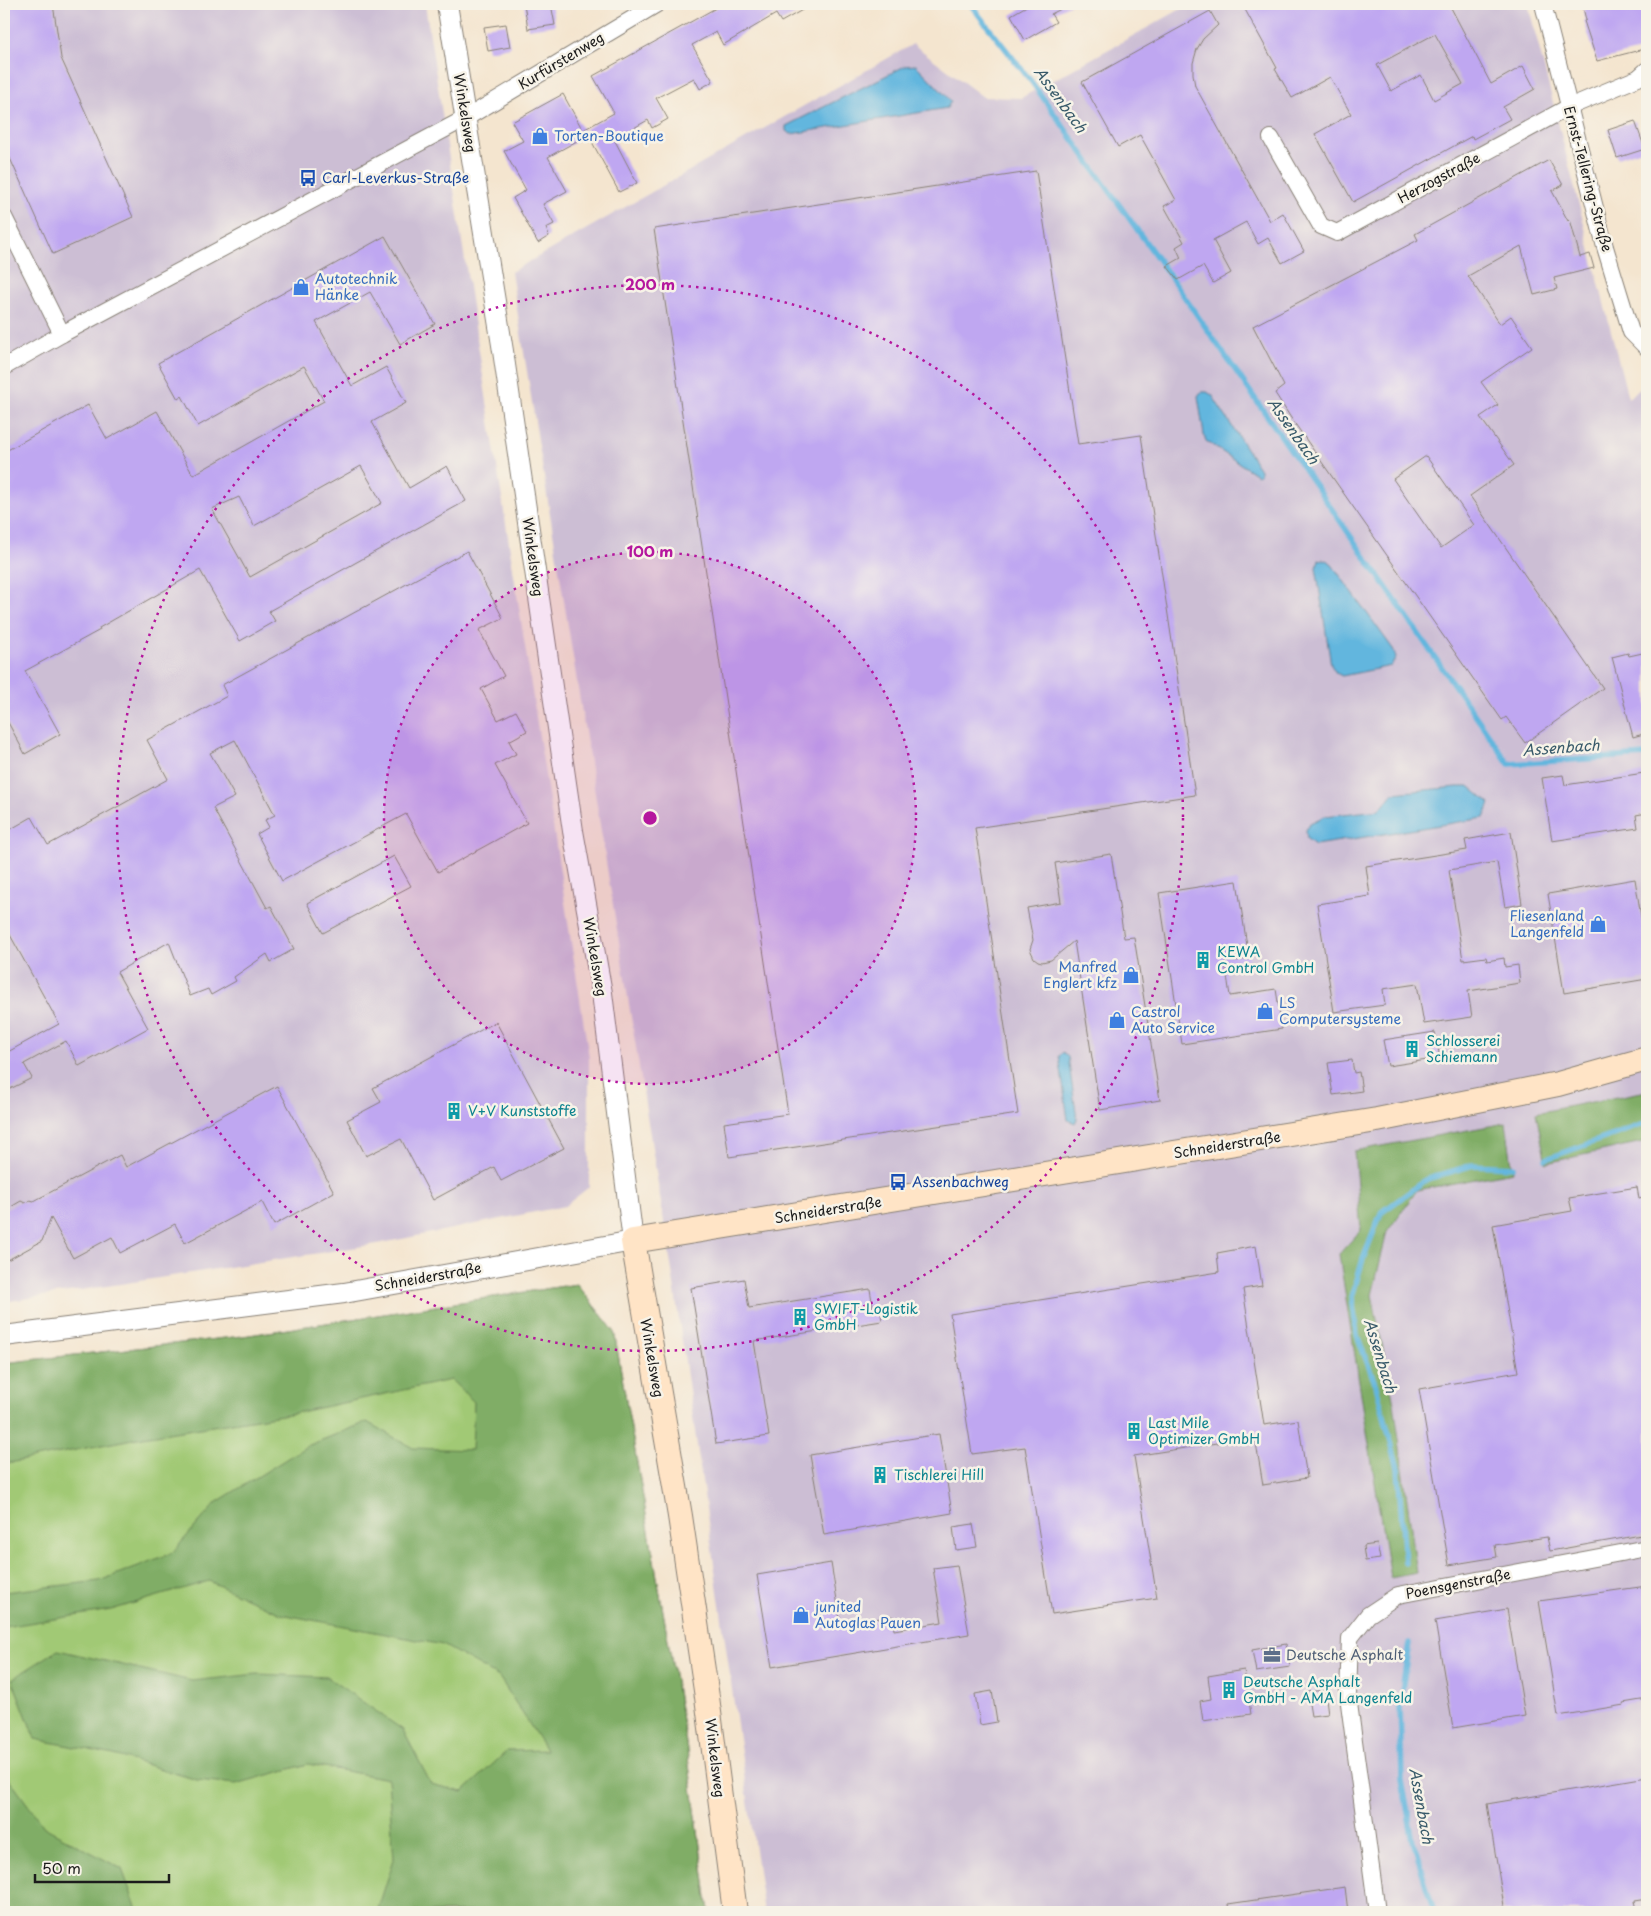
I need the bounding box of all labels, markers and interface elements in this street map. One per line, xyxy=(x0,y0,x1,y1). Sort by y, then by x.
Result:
street label: Kurfürstenweg xyxy=(514,27,608,95)
water label: Assenbach xyxy=(1029,61,1093,137)
street label: Winkelsweg xyxy=(449,72,482,154)
street label: Ernst-Tellering-Straße xyxy=(1559,104,1618,254)
place label: Torten-Boutique xyxy=(554,125,664,146)
shop icon: Torten-Boutique xyxy=(530,126,550,146)
street label: Herzogstraße xyxy=(1394,147,1484,208)
place label: Carl-Leverkus-Straße xyxy=(322,167,469,188)
bus stop icon: Carl-Leverkus-Straße xyxy=(298,168,318,188)
place label: Autotechnik Hänke xyxy=(315,268,398,305)
text: 200 m xyxy=(625,272,675,295)
shop icon: Autotechnik Hänke xyxy=(291,277,311,297)
water label: Assenbach xyxy=(1263,392,1326,468)
street label: Winkelsweg xyxy=(518,516,549,598)
text: 100 m xyxy=(627,539,673,562)
water label: Assenbach xyxy=(1522,732,1600,761)
centre of rings xyxy=(641,809,659,827)
place label: Fliesenland Langenfeld xyxy=(1509,905,1584,942)
shop icon: Fliesenland Langenfeld xyxy=(1588,914,1608,934)
street label: Winkelsweg xyxy=(578,916,613,998)
place label: KEWA Control GmbH xyxy=(1217,941,1314,978)
building icon: KEWA Control GmbH xyxy=(1193,950,1213,970)
place label: Manfred Englert kfz xyxy=(1043,956,1117,993)
shop icon: Manfred Englert kfz xyxy=(1121,965,1141,985)
place label: LS Computersysteme xyxy=(1279,992,1401,1029)
place label: Castrol Auto Service xyxy=(1131,1001,1215,1038)
shop icon: LS Computersysteme xyxy=(1255,1001,1275,1021)
shop icon: Castrol Auto Service xyxy=(1107,1010,1127,1030)
place label: Schlosserei Schiemann xyxy=(1426,1030,1500,1067)
building icon: Schlosserei Schiemann xyxy=(1402,1039,1422,1059)
place label: V+V Kunststoffe xyxy=(468,1100,576,1121)
building icon: V+V Kunststoffe xyxy=(444,1101,464,1121)
street label: Schneiderstraße xyxy=(1172,1126,1282,1163)
place label: Assenbachweg xyxy=(912,1171,1009,1192)
bus stop icon: Assenbachweg xyxy=(888,1172,908,1192)
street label: Schneiderstraße xyxy=(773,1191,883,1228)
street label: Schneiderstraße xyxy=(373,1257,483,1296)
place label: SWIFT-Logistik GmbH xyxy=(814,1298,919,1335)
building icon: SWIFT-Logistik GmbH xyxy=(790,1307,810,1327)
water label: Assenbach xyxy=(1359,1315,1404,1396)
street label: Winkelsweg xyxy=(635,1317,670,1399)
place label: Last Mile Optimizer GmbH xyxy=(1148,1412,1260,1449)
building icon: Last Mile Optimizer GmbH xyxy=(1124,1421,1144,1441)
place label: Tischlerei Hill xyxy=(894,1464,984,1485)
building icon: Tischlerei Hill xyxy=(870,1465,890,1485)
street label: Poensgenstraße xyxy=(1404,1563,1512,1604)
place label: junited Autoglas Pauen xyxy=(813,1596,921,1633)
shop icon: junited Autoglas Pauen xyxy=(791,1605,811,1625)
place label: Deutsche Asphalt xyxy=(1286,1644,1403,1665)
office icon: Deutsche Asphalt xyxy=(1262,1645,1282,1665)
place label: Deutsche Asphalt GmbH - AMA Langenfeld xyxy=(1243,1671,1412,1708)
building icon: Deutsche Asphalt GmbH - AMA Langenfeld xyxy=(1219,1680,1239,1700)
street label: Winkelsweg xyxy=(700,1717,731,1799)
water label: Assenbach xyxy=(1404,1766,1441,1846)
scale bar xyxy=(35,1851,169,1883)
text: 50 m xyxy=(42,1856,81,1879)

